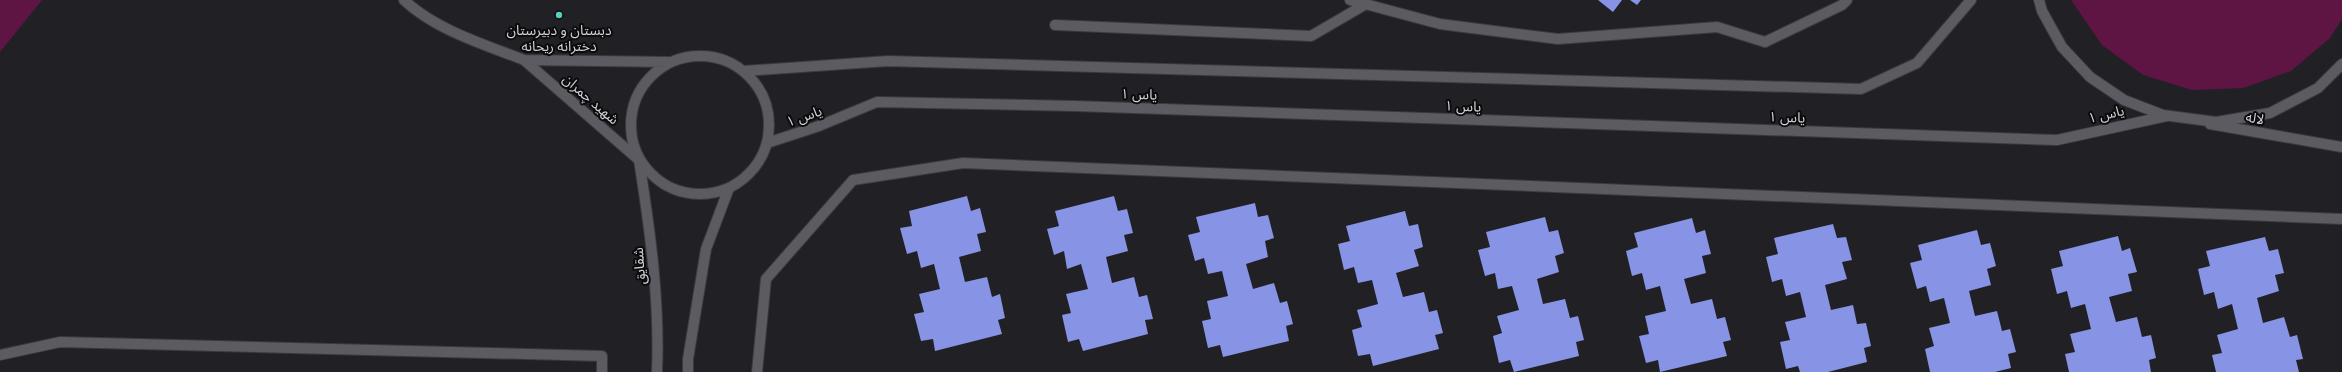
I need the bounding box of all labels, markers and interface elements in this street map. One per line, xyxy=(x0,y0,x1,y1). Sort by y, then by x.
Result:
marker: دبستان و دبیرستان دخترانه ریحانه xyxy=(554,10,564,20)
place label: دبستان و دبیرستان دخترانه ریحانه xyxy=(506,21,612,55)
street label: شهید چمران xyxy=(558,70,623,129)
street label: یاس ۱ xyxy=(1120,84,1158,104)
street label: یاس ۱ xyxy=(1444,96,1482,116)
street label: یاس ۱ xyxy=(2086,101,2126,127)
street label: یاس ۱ xyxy=(784,102,824,130)
street label: یاس ۱ xyxy=(1768,107,1806,127)
street label: لاله xyxy=(2244,108,2266,127)
street label: شقایق xyxy=(629,247,650,285)

